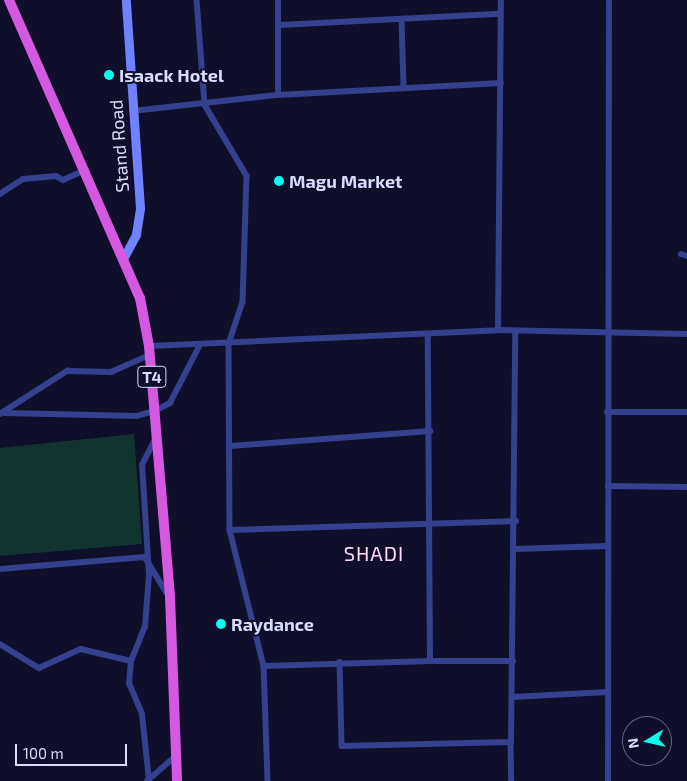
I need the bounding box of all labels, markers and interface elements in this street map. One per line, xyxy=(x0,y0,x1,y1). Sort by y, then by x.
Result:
place label: Isaack Hotel xyxy=(119,64,224,86)
marker: Isaack Hotel xyxy=(103,69,115,81)
street label: Stand Road xyxy=(105,99,133,193)
place label: Magu Market xyxy=(289,170,402,192)
marker: Magu Market xyxy=(273,175,285,187)
road number: T4 xyxy=(137,364,167,391)
district label: SHADI xyxy=(343,541,405,565)
place label: Raydance xyxy=(231,613,314,635)
marker: Raydance xyxy=(215,618,227,630)
north arrow xyxy=(622,716,672,766)
scale bar xyxy=(18,734,130,766)
text: N xyxy=(623,737,642,750)
text: 100 m xyxy=(23,744,64,762)

